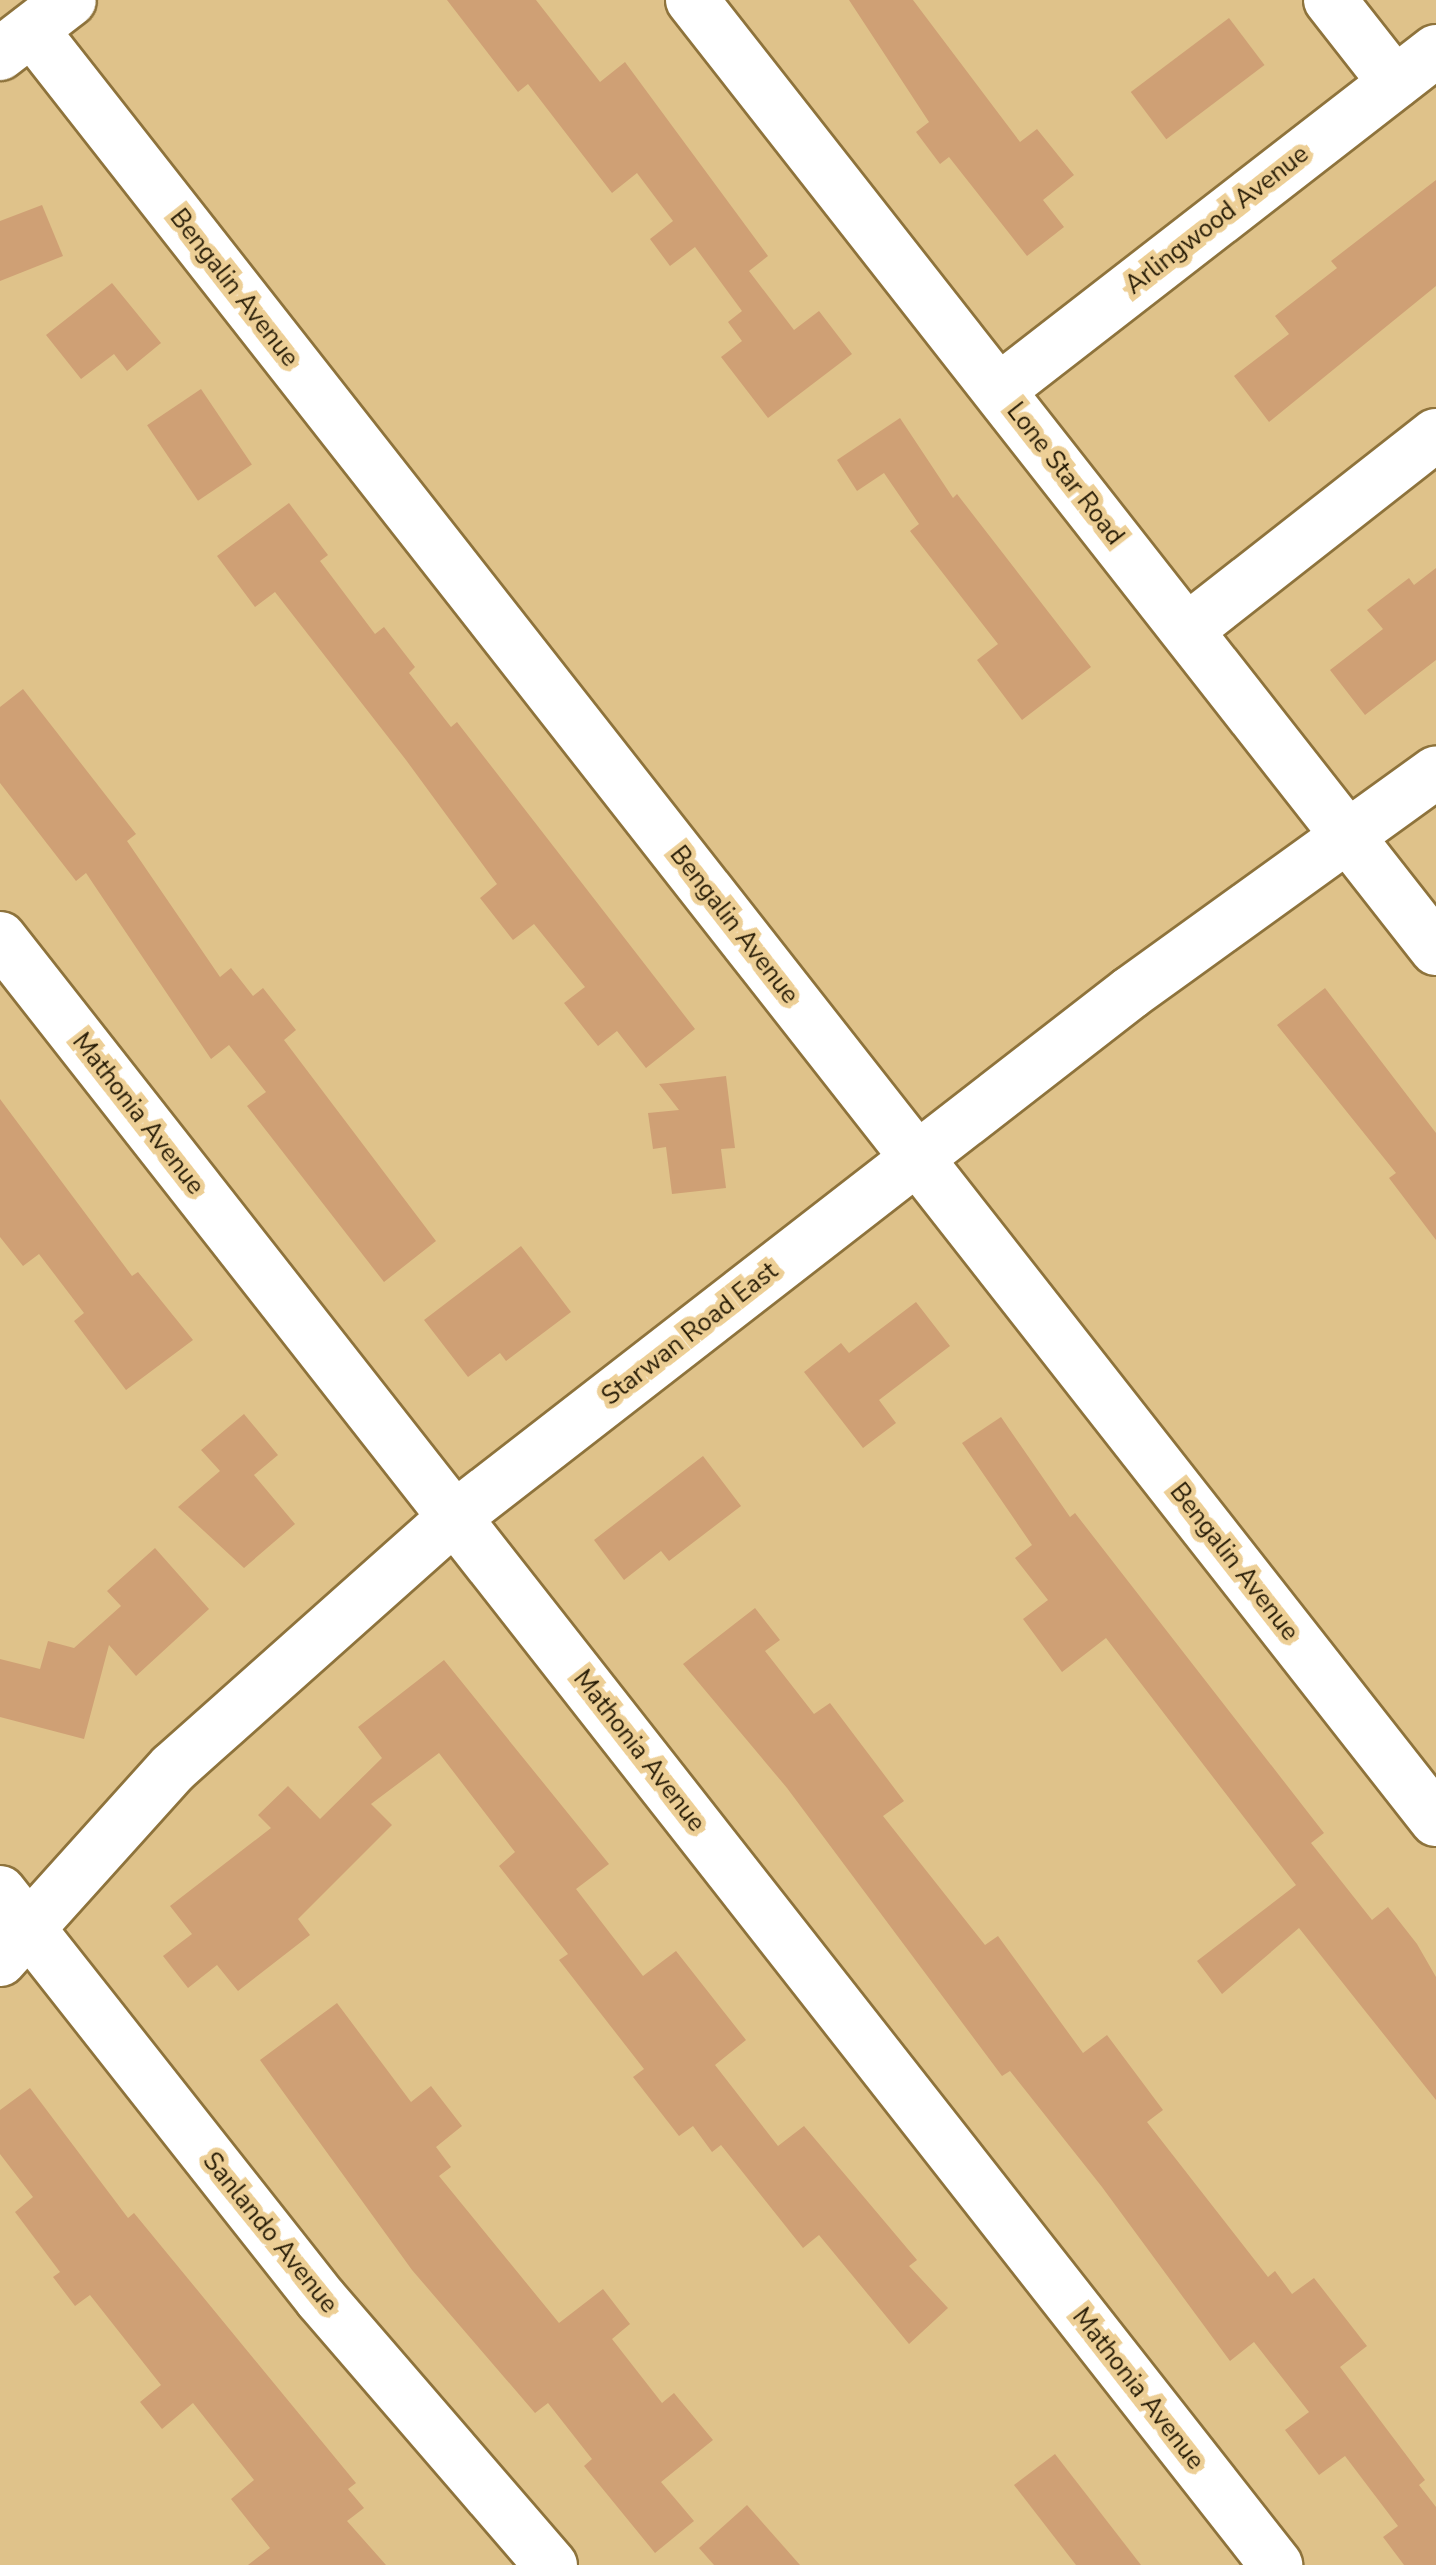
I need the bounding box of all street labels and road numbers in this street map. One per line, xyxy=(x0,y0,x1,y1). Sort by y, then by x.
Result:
street label: Arlingwood Avenue xyxy=(1120,139,1314,301)
street label: Bengalin Avenue xyxy=(163,203,305,373)
street label: Lone Star Road xyxy=(1000,397,1130,551)
street label: Bengalin Avenue xyxy=(663,840,805,1010)
street label: Mathonia Avenue xyxy=(66,1027,210,1201)
street label: Starwan Road East xyxy=(596,1256,784,1412)
street label: Bengalin Avenue xyxy=(1163,1477,1305,1647)
street label: Mathonia Avenue xyxy=(567,1664,711,1838)
street label: Sanlando Avenue xyxy=(196,2147,344,2319)
street label: Mathonia Avenue xyxy=(1066,2302,1210,2476)

